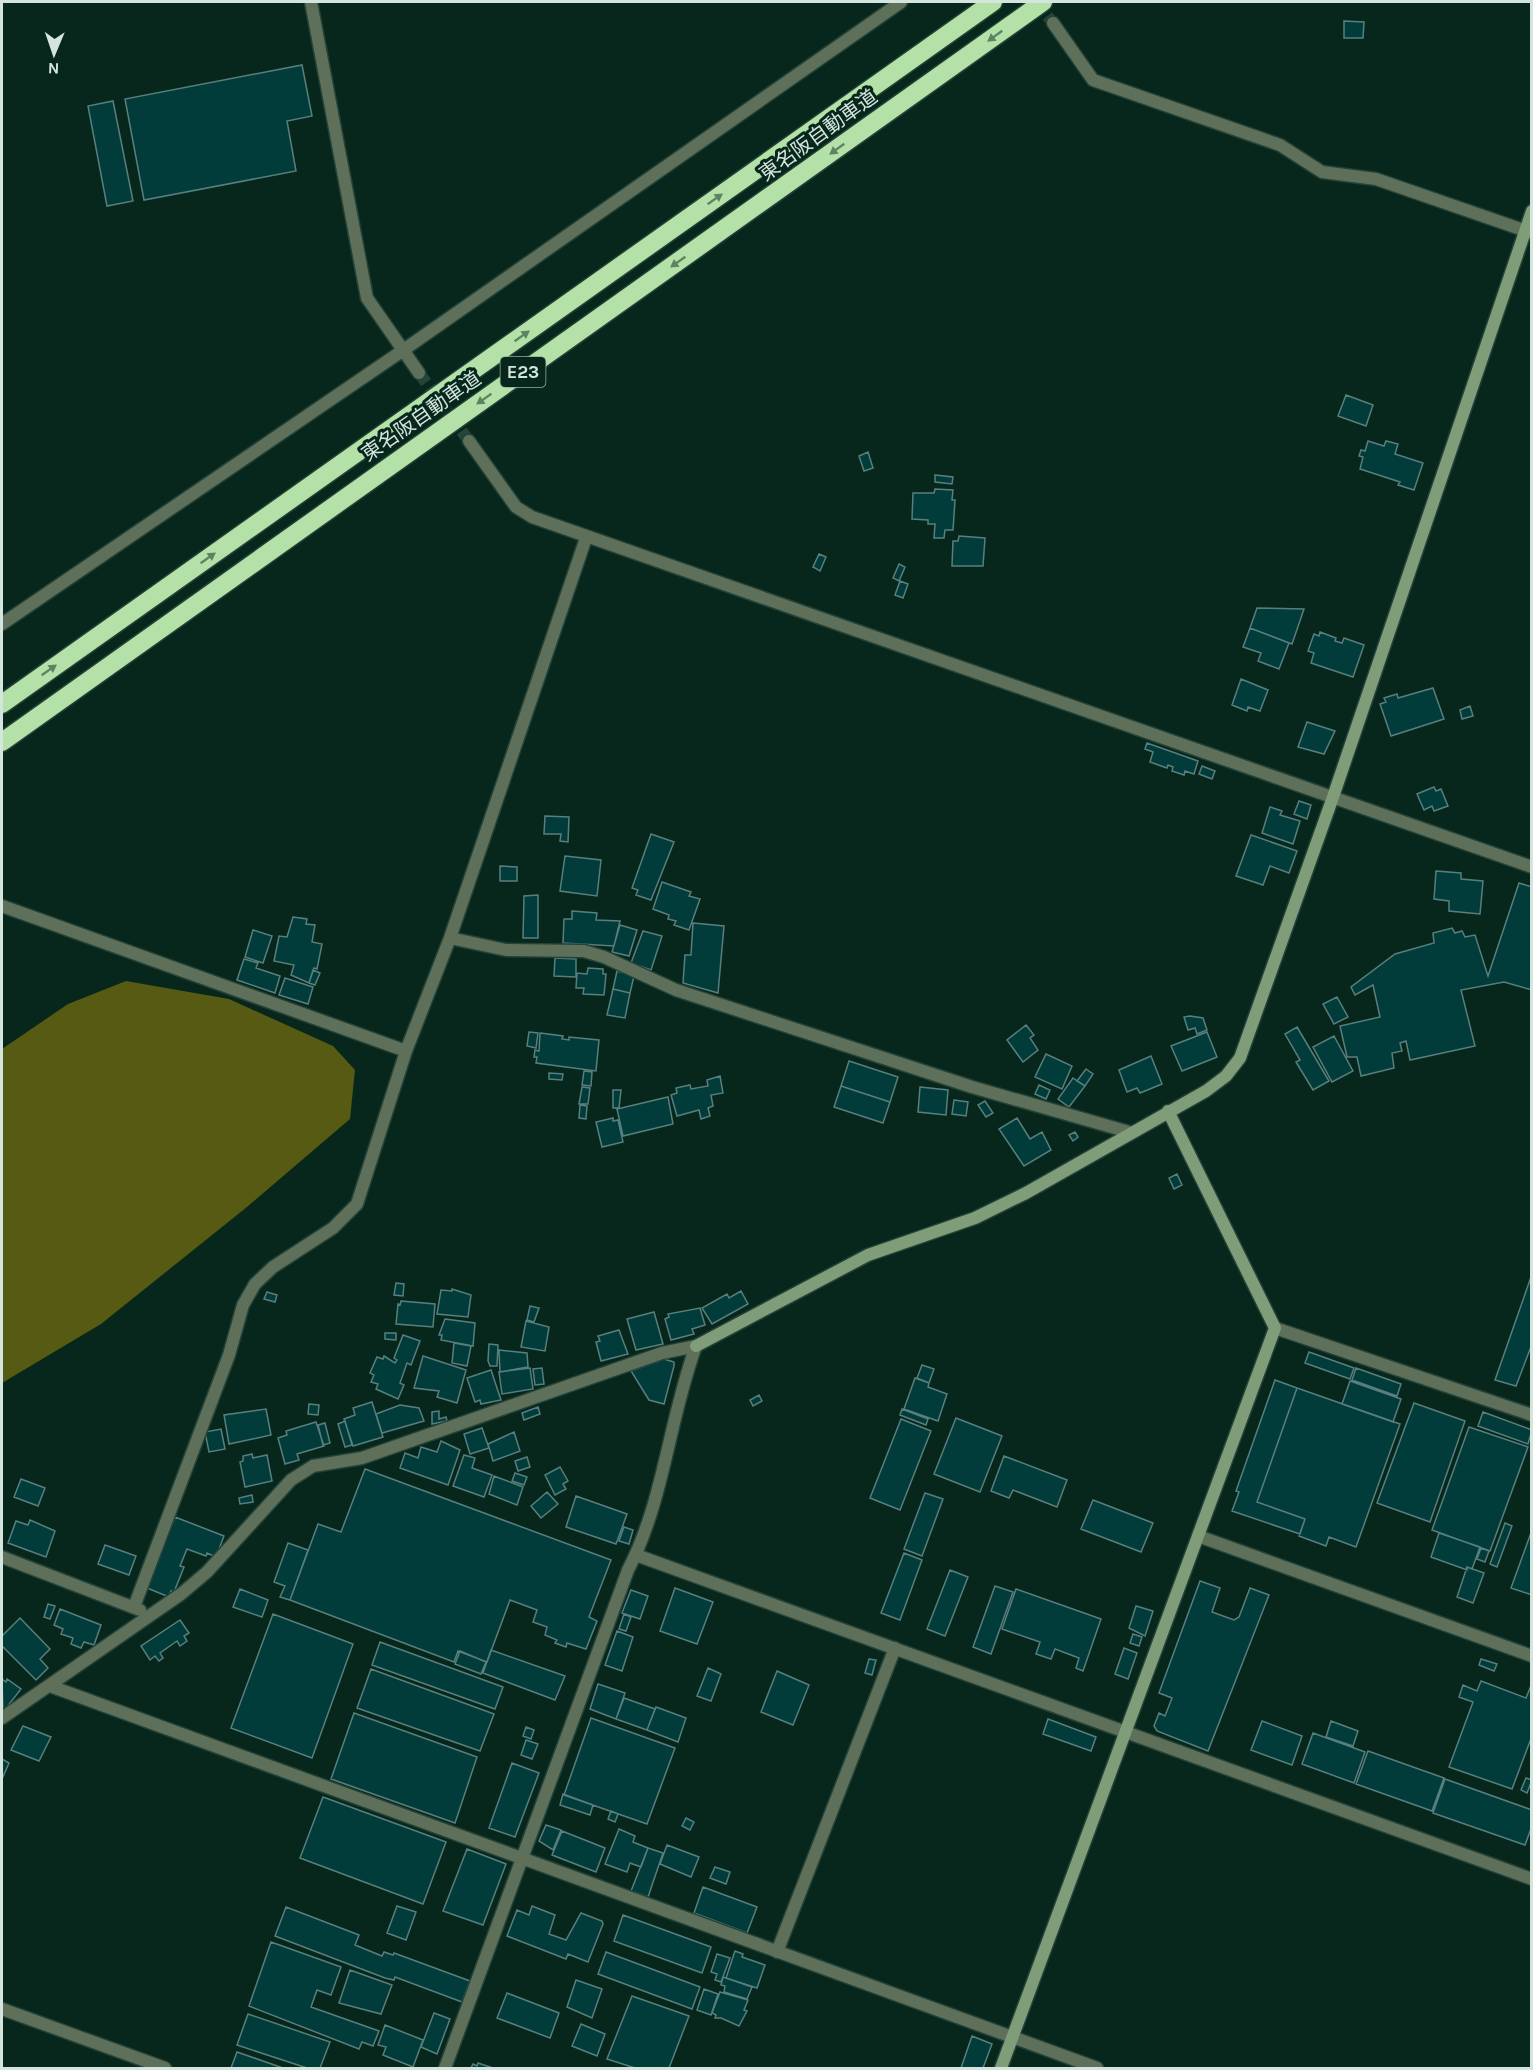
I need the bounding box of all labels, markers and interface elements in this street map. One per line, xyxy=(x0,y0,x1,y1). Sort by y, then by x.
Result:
north arrow xyxy=(24,24,84,84)
one-way arrow xyxy=(988,29,1003,41)
text: N xyxy=(47,59,60,78)
street label: 東名阪自動車道 xyxy=(755,85,882,186)
one-way arrow xyxy=(829,143,845,155)
one-way arrow xyxy=(707,194,723,205)
one-way arrow xyxy=(670,256,686,268)
one-way arrow xyxy=(513,330,529,342)
road number: E23 xyxy=(500,357,546,387)
street label: 東名阪自動車道 xyxy=(357,367,485,466)
one-way arrow xyxy=(477,393,493,405)
one-way arrow xyxy=(200,552,216,564)
one-way arrow xyxy=(41,664,57,676)

